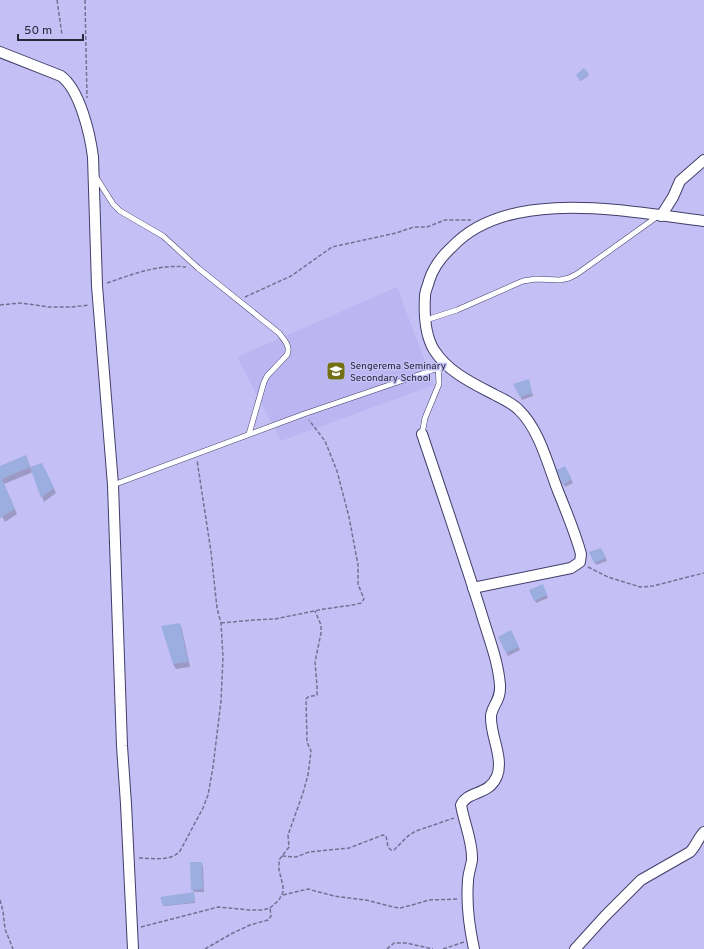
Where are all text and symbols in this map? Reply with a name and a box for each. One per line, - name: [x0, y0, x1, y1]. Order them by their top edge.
- scale bar: [18, 16, 83, 42]
- text: 50 m: [24, 23, 52, 39]
- school or university icon: Sengerema Seminary Secondary School: [325, 360, 347, 382]
- place label: Sengerema Seminary Secondary School: [350, 360, 446, 385]

